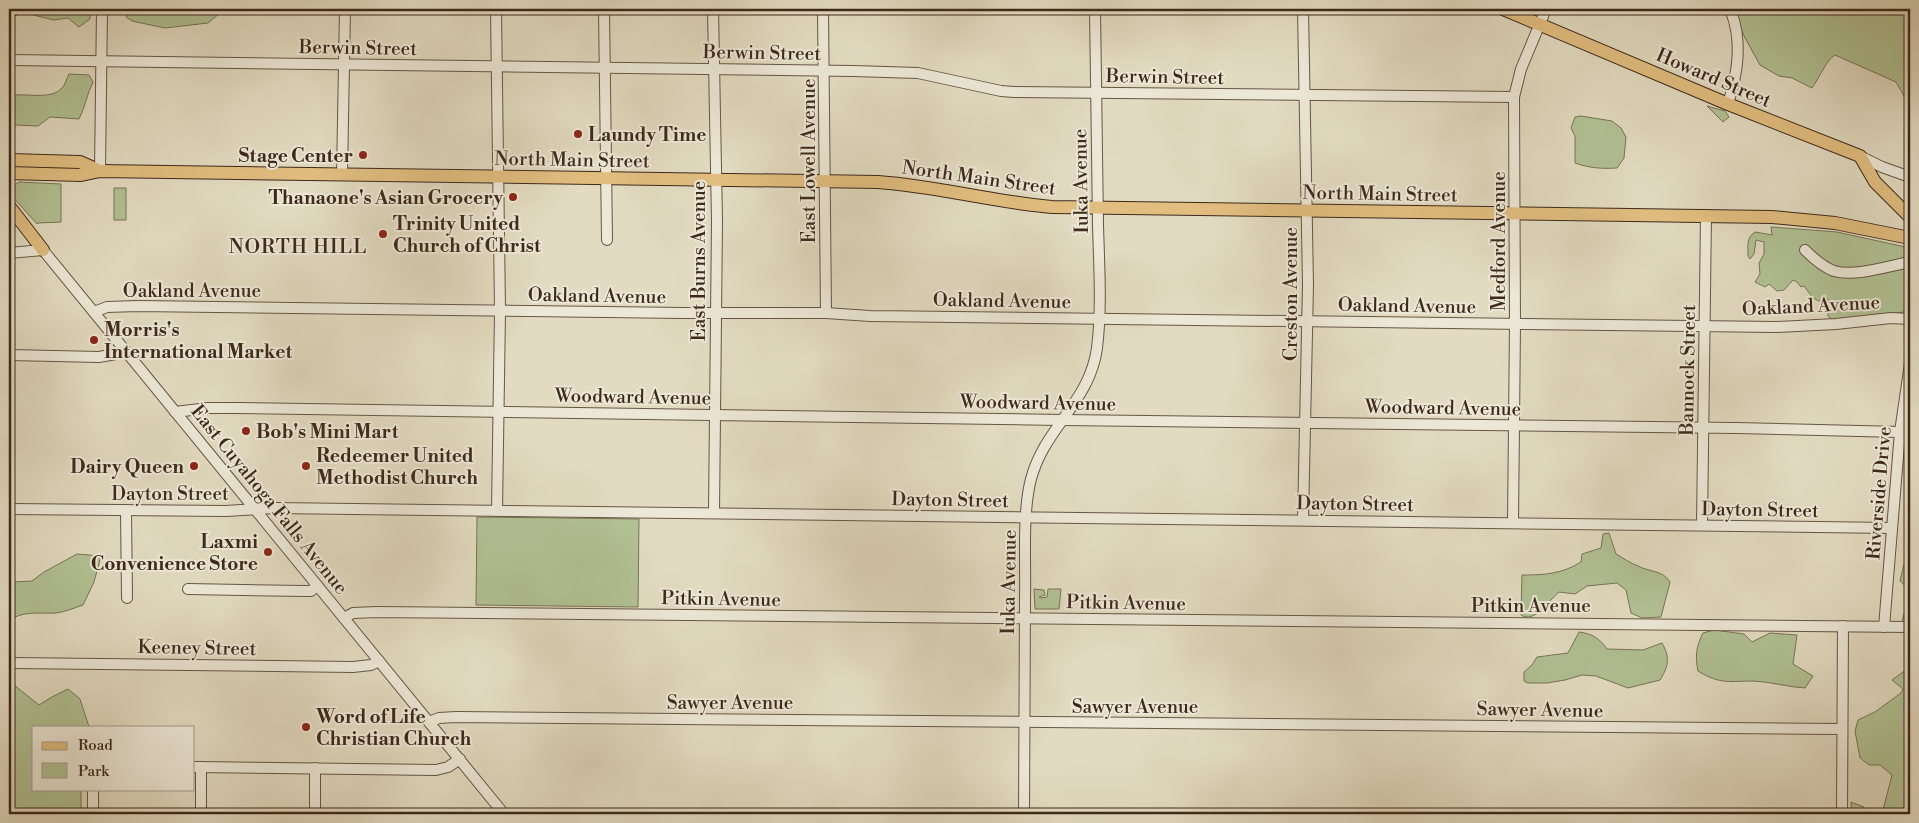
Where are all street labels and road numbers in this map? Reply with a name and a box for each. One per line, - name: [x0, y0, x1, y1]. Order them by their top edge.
- street label: Berwin Street: [298, 35, 417, 61]
- street label: Berwin Street: [702, 40, 821, 66]
- street label: Howard Street: [1652, 43, 1775, 113]
- street label: Berwin Street: [1105, 64, 1224, 90]
- street label: East Lowell Avenue: [797, 78, 821, 244]
- street label: Iuka Avenue: [1068, 128, 1094, 234]
- street label: North Main Street: [494, 147, 650, 173]
- street label: North Main Street: [900, 155, 1058, 201]
- street label: Medford Avenue: [1487, 171, 1511, 311]
- street label: East Burns Avenue: [687, 181, 711, 341]
- street label: North Main Street: [1302, 181, 1458, 207]
- street label: Creston Avenue: [1279, 227, 1303, 361]
- street label: Oakland Avenue: [123, 279, 261, 303]
- street label: Oakland Avenue: [528, 283, 666, 309]
- street label: Oakland Avenue: [933, 288, 1071, 314]
- street label: Oakland Avenue: [1741, 290, 1881, 322]
- street label: Oakland Avenue: [1338, 293, 1476, 319]
- street label: Bannock Street: [1675, 304, 1701, 437]
- street label: Woodward Avenue: [554, 384, 711, 410]
- street label: Woodward Avenue: [959, 390, 1116, 416]
- street label: Woodward Avenue: [1364, 395, 1521, 421]
- street label: East Cuyahoga Falls Avenue: [185, 400, 353, 599]
- street label: Riverside Drive: [1861, 425, 1897, 561]
- street label: Dayton Street: [111, 482, 229, 506]
- street label: Dayton Street: [891, 487, 1009, 513]
- street label: Dayton Street: [1296, 491, 1414, 517]
- street label: Dayton Street: [1701, 497, 1819, 523]
- street label: Iuka Avenue: [996, 529, 1022, 635]
- street label: Pitkin Avenue: [661, 586, 781, 612]
- street label: Pitkin Avenue: [1066, 590, 1186, 616]
- street label: Pitkin Avenue: [1471, 594, 1591, 618]
- street label: Keeney Street: [138, 635, 257, 661]
- street label: Sawyer Avenue: [667, 691, 793, 715]
- street label: Sawyer Avenue: [1072, 695, 1198, 719]
- street label: Sawyer Avenue: [1476, 697, 1604, 723]

